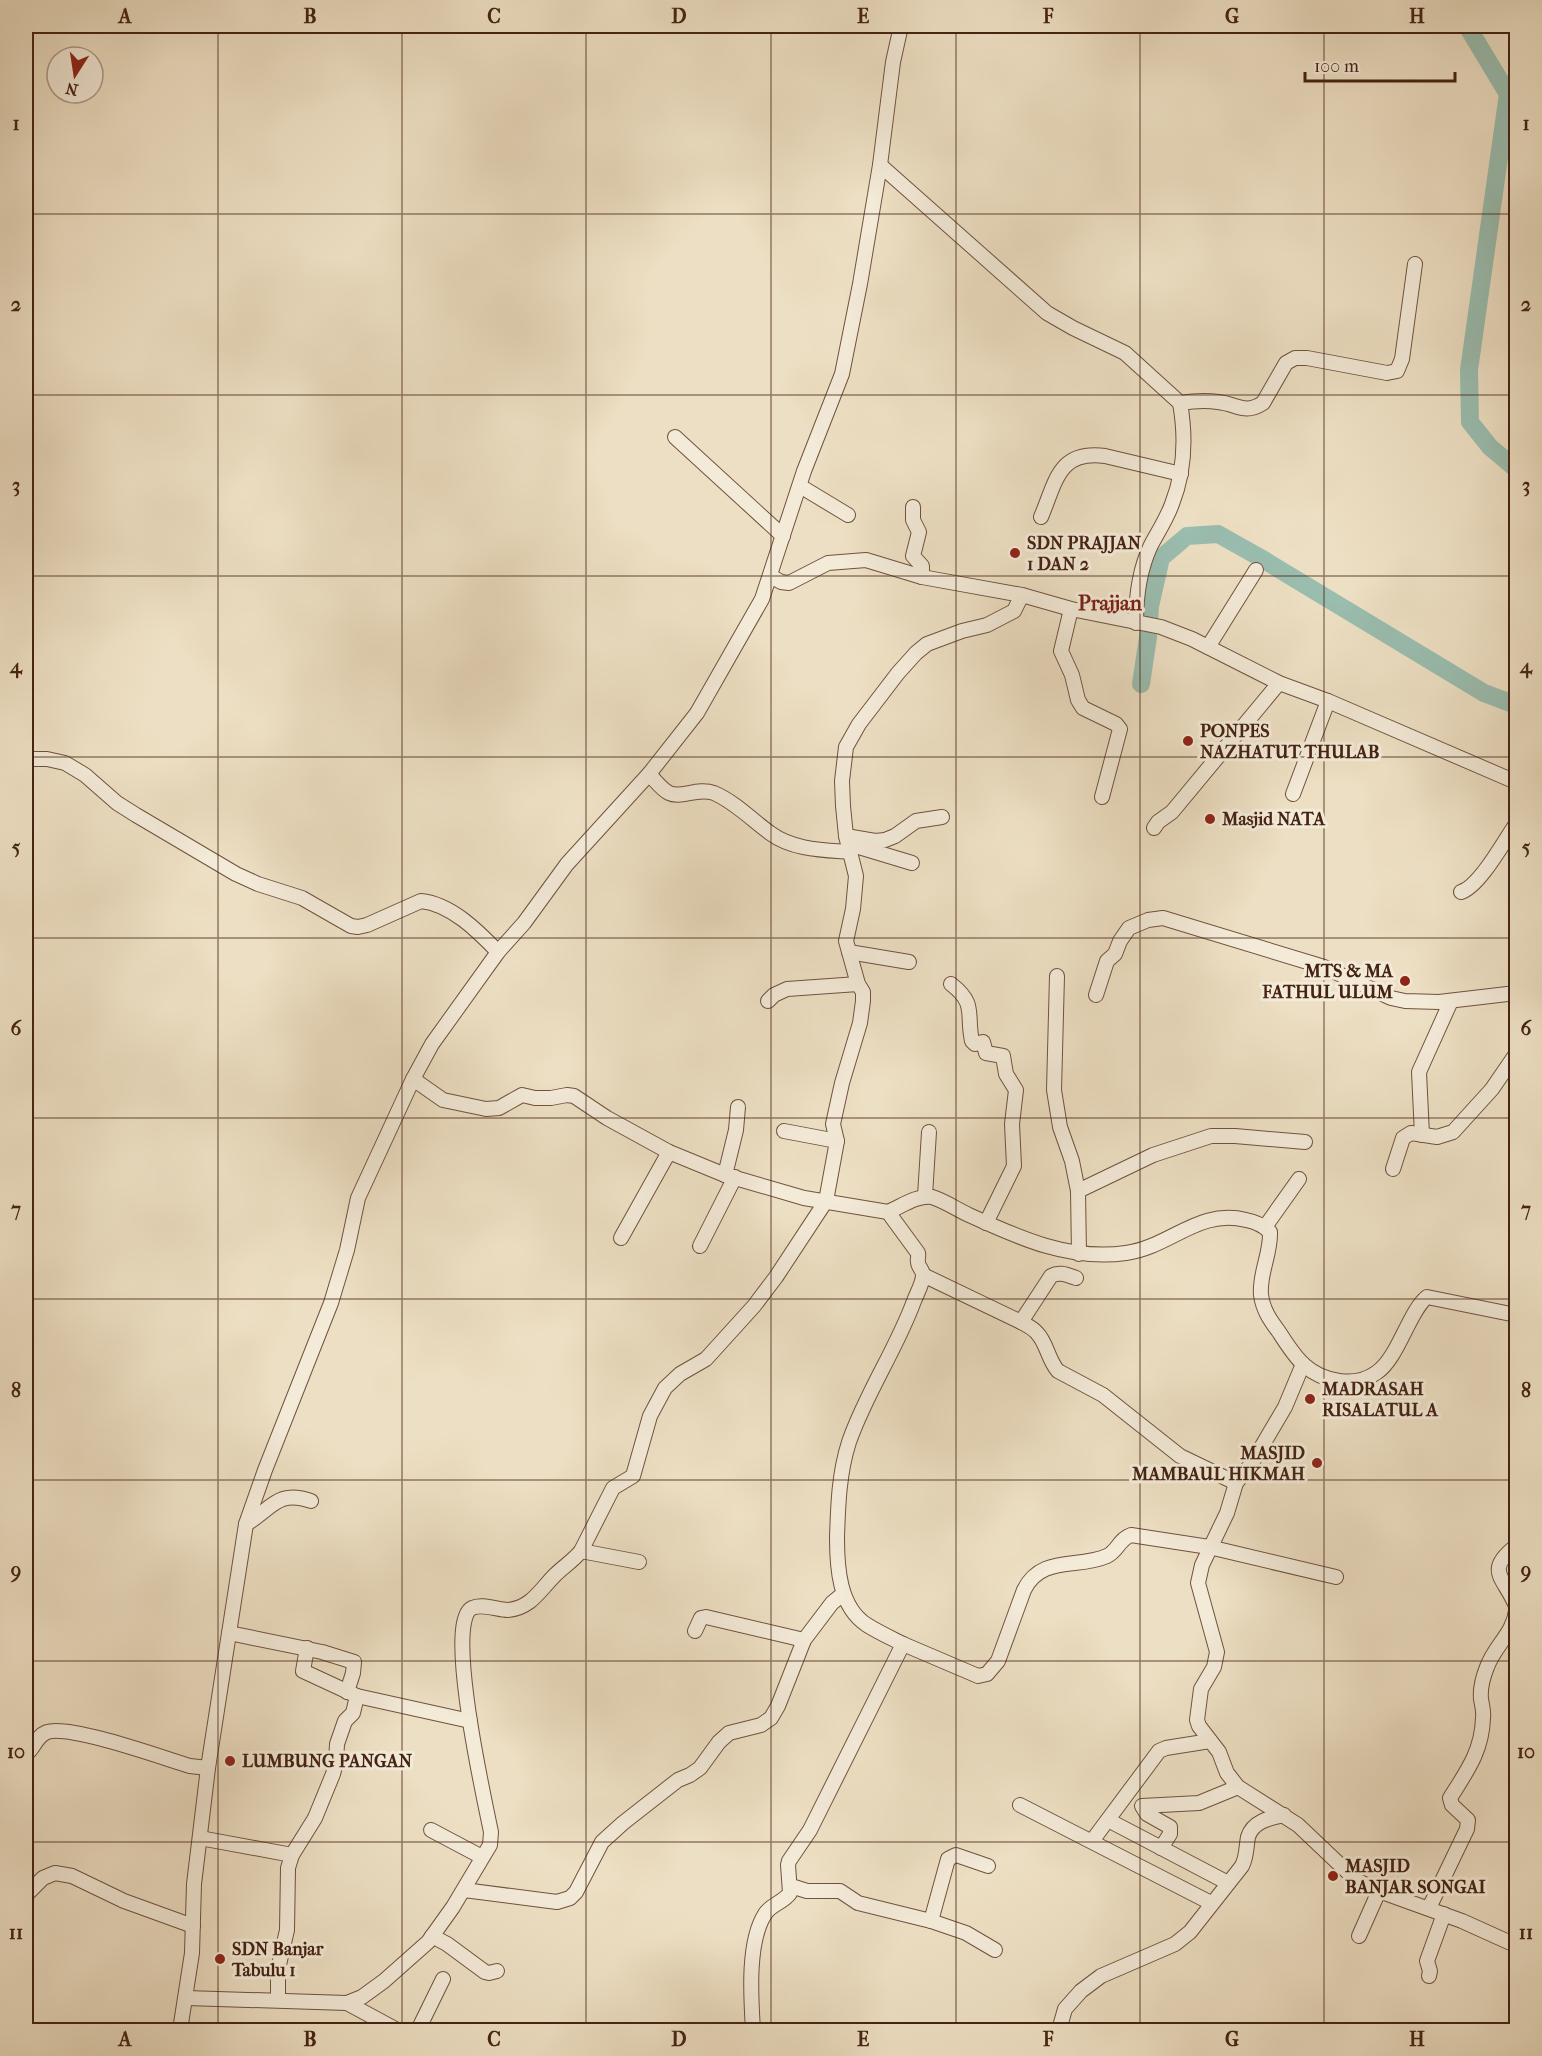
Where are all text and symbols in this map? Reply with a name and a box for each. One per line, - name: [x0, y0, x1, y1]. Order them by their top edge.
- text: A: [117, 5, 133, 28]
- text: B: [303, 5, 317, 28]
- text: C: [487, 5, 501, 28]
- text: D: [671, 5, 687, 28]
- text: E: [857, 5, 869, 28]
- text: F: [1042, 5, 1054, 28]
- text: G: [1225, 5, 1239, 28]
- text: H: [1409, 5, 1425, 28]
- north arrow: [45, 45, 105, 105]
- scale bar: [1305, 45, 1455, 83]
- text: 100 m: [1314, 56, 1359, 77]
- text: N: [63, 78, 80, 100]
- text: 1: [12, 112, 20, 135]
- text: 1: [1522, 112, 1530, 135]
- text: 2: [11, 293, 21, 316]
- text: 2: [1521, 293, 1531, 316]
- text: 3: [12, 474, 20, 497]
- text: 3: [1522, 474, 1530, 497]
- place label: SDN PRAJJAN 1 DAN 2: [1027, 533, 1141, 575]
- marker: SDN PRAJJAN 1 DAN 2: [1008, 546, 1022, 560]
- district label: Prajjan: [1078, 591, 1143, 615]
- text: 4: [9, 655, 23, 679]
- text: 4: [1519, 655, 1533, 679]
- place label: PONPES NAZHATUT THULAB: [1200, 721, 1380, 763]
- marker: PONPES NAZHATUT THULAB: [1181, 734, 1195, 748]
- place label: Masjid NATA: [1221, 809, 1326, 830]
- marker: Masjid NATA: [1203, 812, 1217, 826]
- text: 5: [12, 836, 21, 859]
- text: 5: [1522, 836, 1531, 859]
- place label: MTS & MA FATHUL ULUM: [1261, 961, 1394, 1003]
- marker: MTS & MA FATHUL ULUM: [1398, 974, 1412, 988]
- text: 6: [11, 1017, 23, 1040]
- text: 6: [1521, 1017, 1533, 1040]
- text: 7: [10, 1198, 21, 1221]
- text: 7: [1520, 1198, 1531, 1221]
- text: 8: [11, 1379, 21, 1402]
- place label: MADRASAH RISALATUL A: [1321, 1379, 1439, 1421]
- text: 8: [1521, 1379, 1531, 1402]
- marker: MADRASAH RISALATUL A: [1303, 1392, 1317, 1406]
- place label: MASJID MAMBAUL HIKMAH: [1131, 1443, 1306, 1485]
- marker: MASJID MAMBAUL HIKMAH: [1310, 1456, 1324, 1470]
- text: 9: [10, 1560, 21, 1583]
- text: 9: [1520, 1560, 1531, 1583]
- text: 10: [7, 1740, 25, 1763]
- text: 10: [1517, 1740, 1535, 1763]
- place label: LUMBUNG PANGAN: [242, 1751, 412, 1772]
- marker: LUMBUNG PANGAN: [223, 1754, 237, 1768]
- place label: MASJID BANJAR SONGAI: [1344, 1856, 1485, 1898]
- marker: MASJID BANJAR SONGAI: [1326, 1869, 1340, 1883]
- text: 11: [9, 1921, 23, 1944]
- text: 11: [1519, 1921, 1533, 1944]
- place label: SDN Banjar Tabulu 1: [231, 1939, 324, 1981]
- marker: SDN Banjar Tabulu 1: [213, 1952, 227, 1966]
- text: A: [117, 2028, 133, 2051]
- text: B: [303, 2028, 317, 2051]
- text: C: [487, 2028, 501, 2051]
- text: D: [671, 2028, 687, 2051]
- text: E: [857, 2028, 869, 2051]
- text: F: [1042, 2028, 1054, 2051]
- text: G: [1225, 2028, 1239, 2051]
- text: H: [1409, 2028, 1425, 2051]

